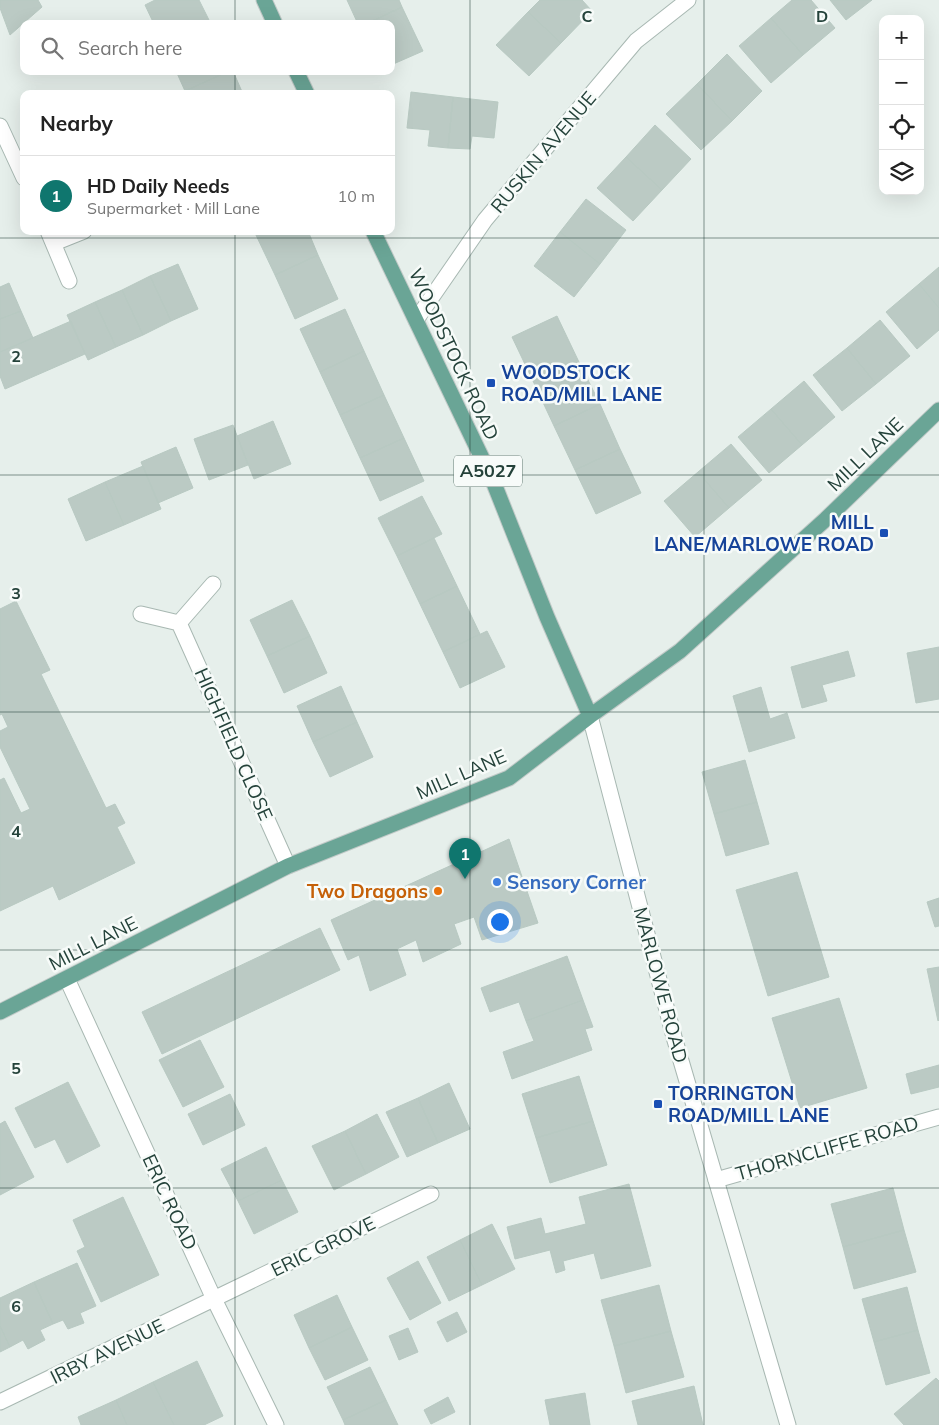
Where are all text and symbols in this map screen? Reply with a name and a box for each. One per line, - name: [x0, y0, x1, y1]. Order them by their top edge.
- text: C: [582, 6, 593, 26]
- text: D: [816, 6, 828, 26]
- map controls: [879, 15, 924, 195]
- button: +: [879, 15, 924, 60]
- search box: [20, 20, 395, 75]
- icon: search: [38, 34, 66, 62]
- text: Search here: [78, 36, 182, 60]
- button: −: [879, 60, 924, 105]
- street label: RUSKIN AVENUE: [485, 86, 601, 218]
- button: locate: [879, 105, 924, 150]
- text: Nearby: [40, 110, 113, 136]
- button: layers: [879, 150, 924, 195]
- text: HD Daily Needs: [87, 174, 230, 198]
- text: 1: [51, 186, 61, 206]
- text: 10 m: [338, 186, 375, 206]
- text: Supermarket · Mill Lane: [87, 198, 260, 218]
- street label: WOODSTOCK ROAD: [404, 264, 504, 444]
- text: 2: [11, 346, 21, 366]
- place label: WOODSTOCK ROAD/MILL LANE: [501, 360, 662, 406]
- marker: WOODSTOCK ROAD/MILL LANE: [485, 377, 497, 389]
- street label: MILL LANE: [822, 412, 908, 496]
- road number: A5027: [454, 456, 522, 486]
- place label: MILL LANE/MARLOWE ROAD: [654, 510, 874, 556]
- marker: MILL LANE/MARLOWE ROAD: [878, 527, 890, 539]
- text: 3: [11, 583, 21, 603]
- street label: HIGHFIELD CLOSE: [190, 664, 278, 824]
- street label: MILL LANE: [412, 743, 510, 805]
- text: 4: [11, 821, 21, 841]
- pin: 1: [449, 838, 481, 879]
- place label: Sensory Corner: [507, 870, 646, 894]
- marker: Sensory Corner: [491, 876, 503, 888]
- place label: Two Dragons: [307, 879, 428, 903]
- marker: Two Dragons: [432, 885, 444, 897]
- street label: MARLOWE ROAD: [629, 904, 693, 1066]
- your location: [487, 909, 513, 935]
- street label: MILL LANE: [45, 910, 141, 976]
- text: 5: [11, 1058, 21, 1078]
- place label: TORRINGTON ROAD/MILL LANE: [668, 1081, 829, 1127]
- marker: TORRINGTON ROAD/MILL LANE: [652, 1098, 664, 1110]
- street label: THORNCLIFFE ROAD: [733, 1110, 921, 1186]
- street label: ERIC ROAD: [137, 1150, 203, 1254]
- street label: ERIC GROVE: [267, 1210, 379, 1282]
- text: 6: [11, 1296, 21, 1316]
- street label: IRBY AVENUE: [46, 1313, 168, 1389]

